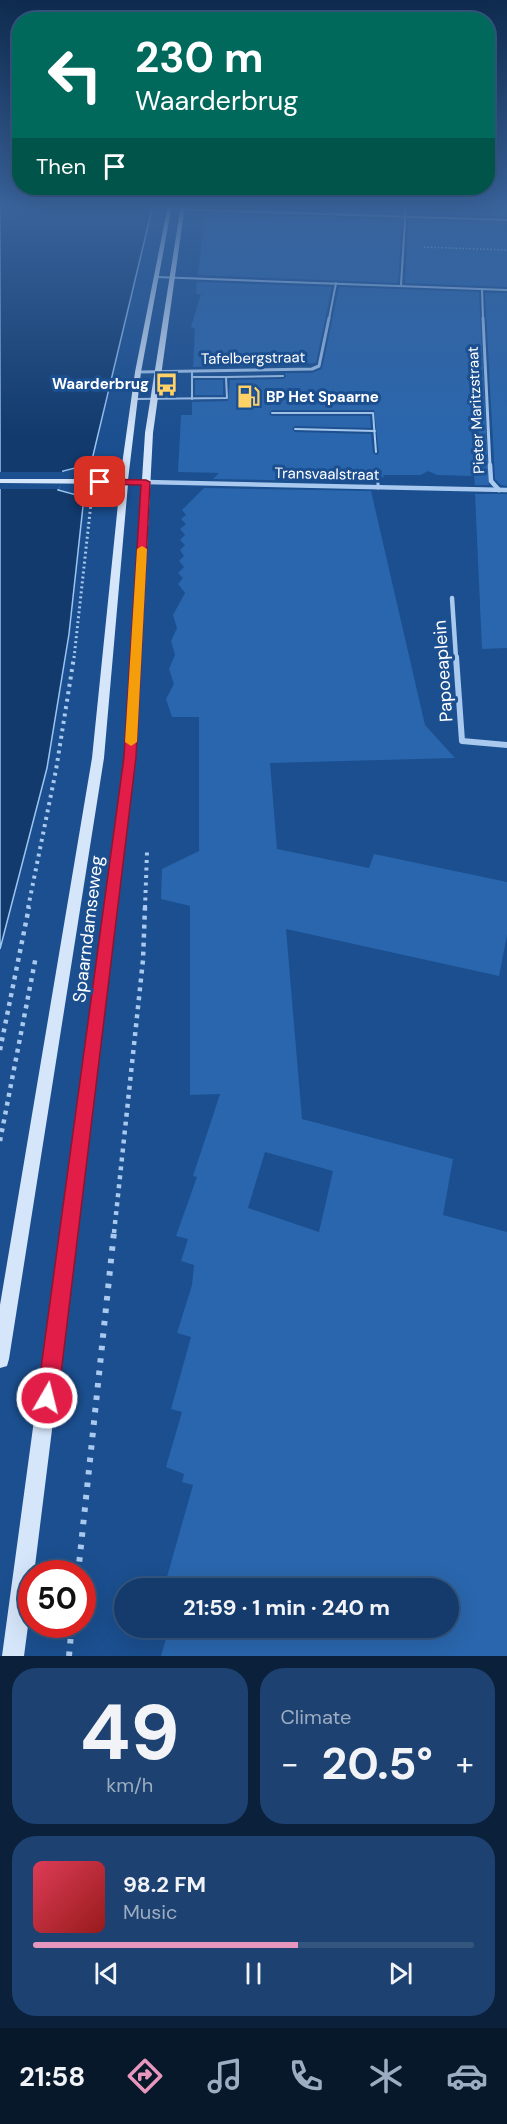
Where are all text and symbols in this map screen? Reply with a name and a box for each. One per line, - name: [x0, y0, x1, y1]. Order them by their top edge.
- text: 230 m: [135, 30, 264, 85]
- icon: left: [36, 36, 114, 114]
- text: Waarderbrug: [135, 83, 298, 118]
- icon: arrive: [98, 150, 131, 183]
- text: Then: [36, 152, 86, 181]
- street label: Pieter Maritzstraat: [463, 346, 489, 474]
- street label: Tafelbergstraat: [201, 347, 305, 369]
- bus stop icon: Waarderbrug: [154, 371, 180, 397]
- place label: Waarderbrug: [52, 374, 149, 394]
- fuel station icon: BP Het Spaarne: [235, 384, 261, 410]
- place label: BP Het Spaarne: [266, 387, 379, 407]
- pin: [74, 456, 125, 507]
- street label: Transvaalstraat: [274, 463, 380, 485]
- icon: arrive: [83, 465, 116, 498]
- street label: Papoeaplein: [427, 619, 459, 723]
- street label: Spaarndamseweg: [67, 854, 109, 1004]
- position arrow: [15, 1366, 79, 1430]
- speed limit sign: 50: [18, 1560, 96, 1638]
- text: 21:59 · 1 min · 240 m: [183, 1593, 390, 1622]
- text: 49: [80, 1682, 180, 1783]
- text: Climate: [281, 1704, 351, 1730]
- text: 20.5°: [322, 1734, 433, 1793]
- text: −: [281, 1742, 299, 1785]
- text: +: [456, 1742, 474, 1785]
- text: km/h: [106, 1772, 153, 1798]
- text: 98.2 FM: [123, 1870, 206, 1899]
- text: Music: [123, 1899, 178, 1925]
- icon: previous: [90, 1957, 123, 1990]
- icon: pause: [237, 1957, 270, 1990]
- icon: next: [384, 1957, 417, 1990]
- icon: directions: [124, 2055, 166, 2097]
- icon: music: [204, 2055, 246, 2097]
- icon: phone: [285, 2055, 327, 2097]
- icon: climate: [365, 2055, 407, 2097]
- icon: car: [446, 2055, 488, 2097]
- text: 21:58: [19, 2059, 85, 2094]

